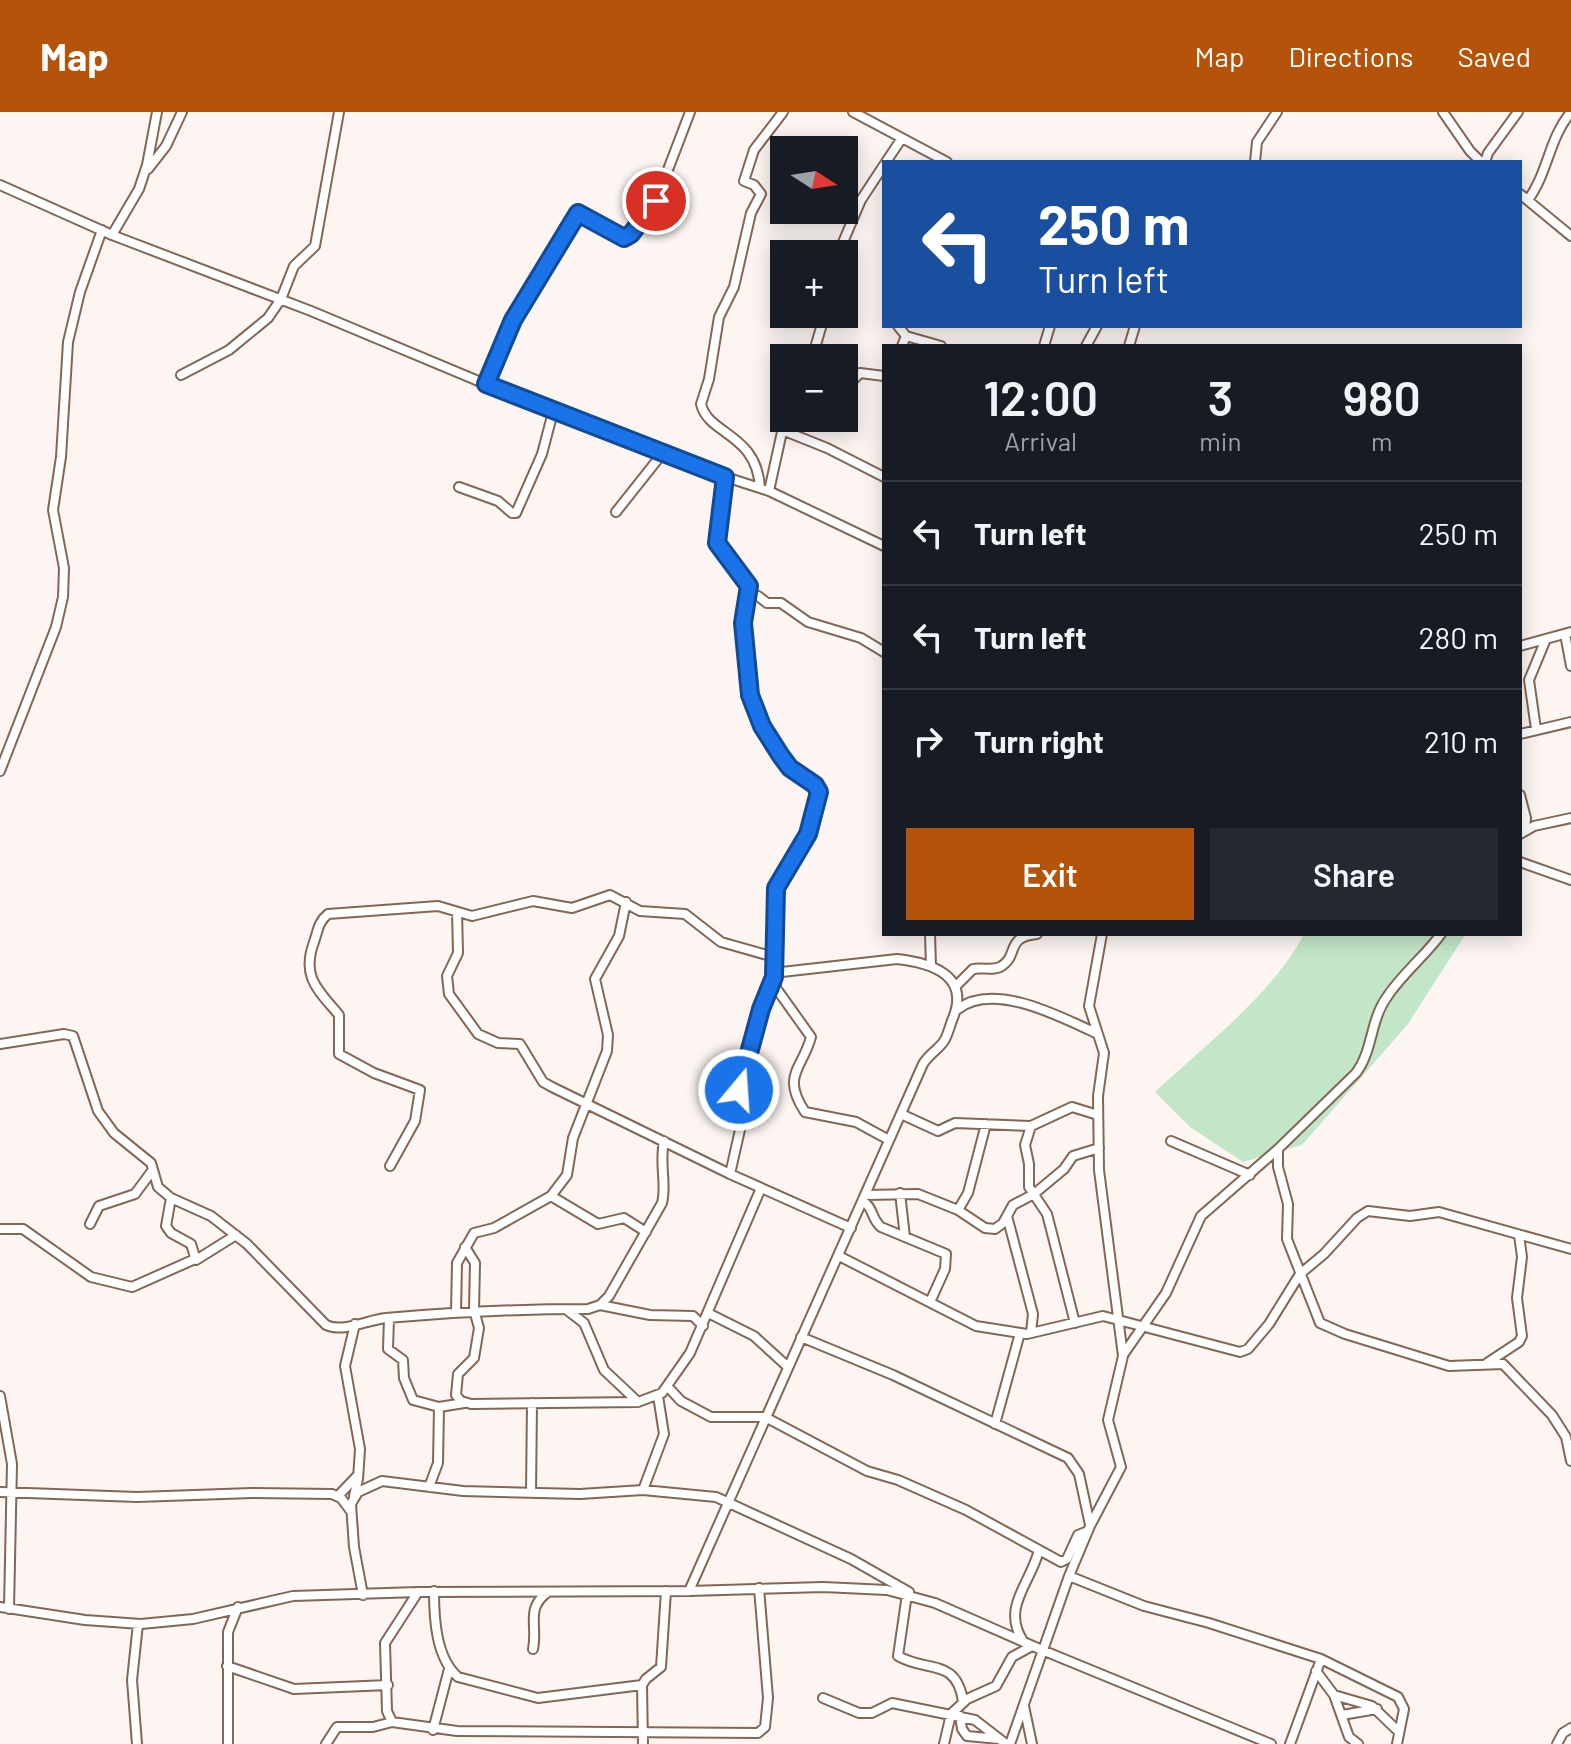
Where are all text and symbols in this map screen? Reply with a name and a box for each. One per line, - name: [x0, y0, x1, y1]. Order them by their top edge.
- text: Map: [40, 33, 109, 79]
- text: Map: [1195, 39, 1244, 73]
- text: Directions: [1288, 39, 1414, 73]
- text: Saved: [1458, 39, 1531, 73]
- north arrow: [770, 136, 858, 224]
- map controls: [770, 136, 858, 432]
- pin: [622, 167, 690, 235]
- icon: arrive: [634, 179, 678, 223]
- text: 250 m: [1038, 189, 1189, 256]
- icon: left: [906, 192, 1010, 296]
- button: +: [770, 240, 858, 328]
- text: Turn left: [1038, 257, 1169, 300]
- button: −: [770, 344, 858, 432]
- text: 12:00: [983, 368, 1098, 426]
- text: 3: [1208, 368, 1233, 426]
- text: 980: [1343, 368, 1421, 426]
- text: Arrival: [1004, 425, 1077, 456]
- text: min: [1199, 425, 1241, 456]
- text: m: [1371, 425, 1392, 456]
- icon: left: [906, 511, 950, 555]
- text: Turn left: [974, 515, 1087, 551]
- text: 250 m: [1419, 515, 1498, 551]
- icon: left: [906, 615, 950, 659]
- text: Turn left: [974, 619, 1087, 655]
- text: 280 m: [1419, 619, 1498, 655]
- icon: right: [906, 719, 950, 763]
- text: Turn right: [974, 723, 1104, 759]
- text: 210 m: [1424, 723, 1498, 759]
- button: Exit: [906, 828, 1194, 920]
- button: Share: [1210, 828, 1498, 920]
- position arrow: [697, 1048, 781, 1132]

